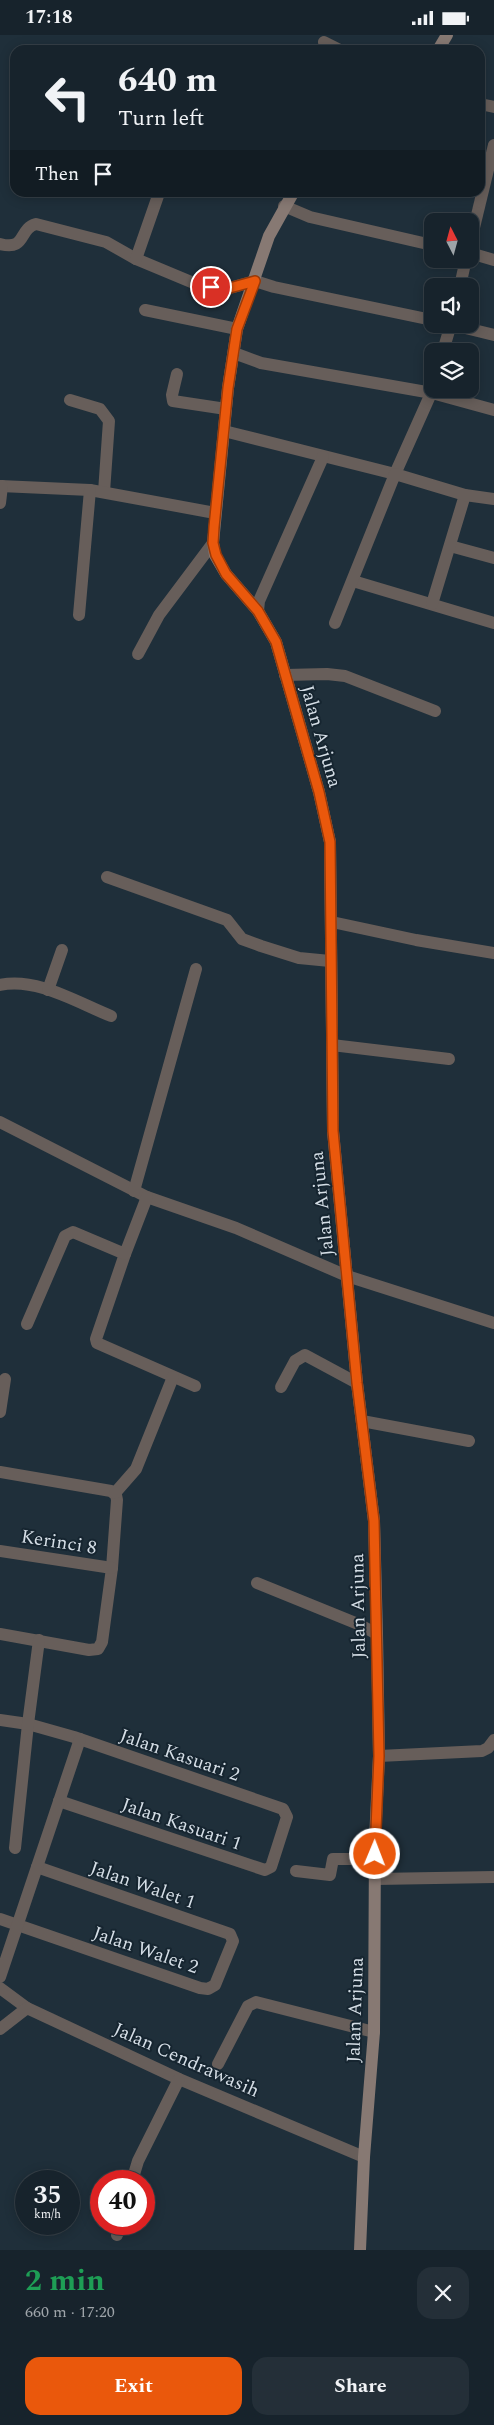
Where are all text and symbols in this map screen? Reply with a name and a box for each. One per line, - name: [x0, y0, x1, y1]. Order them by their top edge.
- text: 17:18: [25, 3, 73, 32]
- text: 640 m: [118, 54, 217, 107]
- icon: left: [35, 65, 100, 130]
- text: Turn left: [118, 102, 204, 135]
- text: Then: [35, 160, 79, 189]
- icon: arrive: [89, 160, 117, 188]
- north arrow: [424, 213, 479, 267]
- map controls: [424, 213, 479, 398]
- pin: [190, 266, 232, 308]
- icon: arrive: [197, 273, 225, 301]
- button: sound: [424, 278, 479, 333]
- button: layers: [424, 343, 479, 398]
- street label: Jalan Arjuna: [292, 682, 349, 792]
- street label: Jalan Arjuna: [302, 1149, 342, 1258]
- street label: Kerinci 8: [19, 1522, 99, 1563]
- street label: Jalan Arjuna: [343, 1552, 374, 1659]
- street label: Jalan Kasuari 2: [116, 1721, 243, 1790]
- street label: Jalan Kasuari 1: [118, 1790, 245, 1859]
- position arrow: [348, 1827, 400, 1879]
- street label: Jalan Walet 1: [86, 1854, 199, 1917]
- street label: Jalan Walet 2: [89, 1919, 202, 1982]
- street label: Jalan Arjuna: [339, 1956, 372, 2063]
- street label: Jalan Cendrawasih: [109, 2015, 264, 2106]
- speed limit sign: 40: [90, 2170, 155, 2235]
- text: 35: [33, 2177, 62, 2215]
- text: km/h: [34, 2205, 61, 2224]
- text: 2 min: [25, 2258, 105, 2304]
- button: close: [417, 2267, 469, 2319]
- text: 660 m · 17:20: [25, 2300, 115, 2324]
- button: Exit: [25, 2357, 242, 2415]
- button: Share: [252, 2357, 469, 2415]

